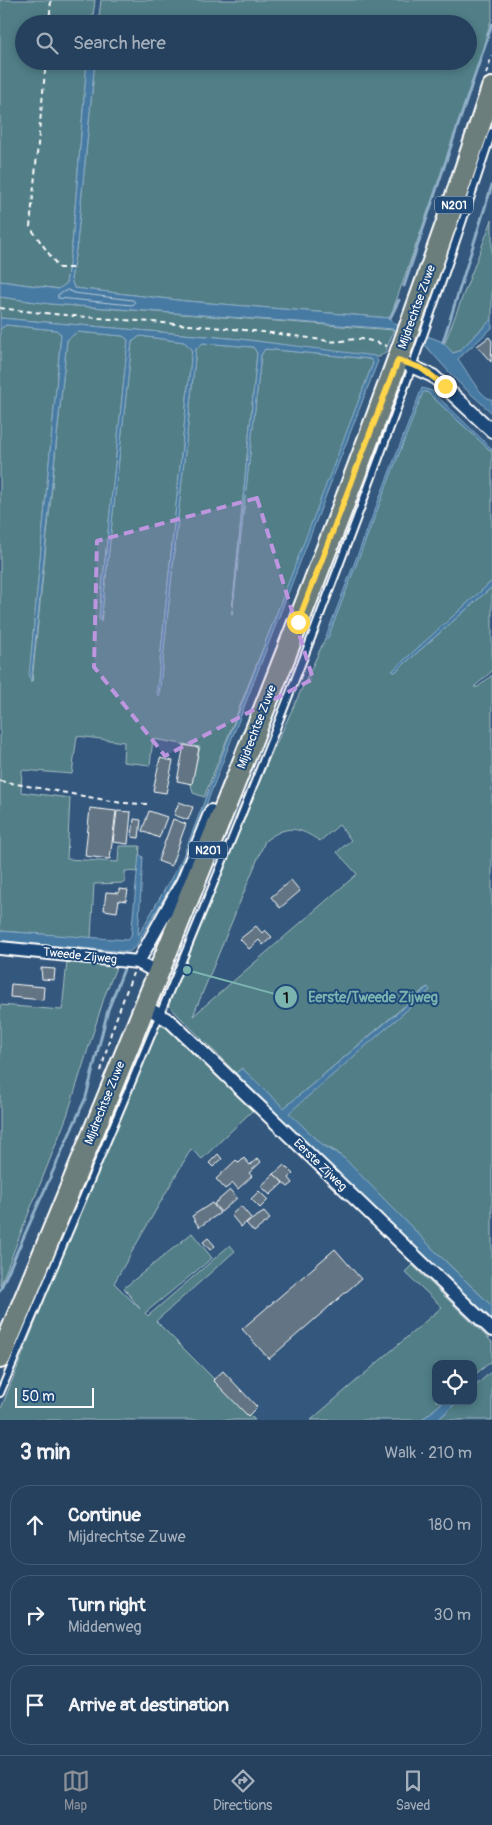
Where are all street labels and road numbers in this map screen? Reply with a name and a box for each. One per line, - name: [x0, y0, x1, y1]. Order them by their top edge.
- road number: N201: [435, 196, 473, 214]
- street label: Mijdrechtse Zuwe: [395, 263, 439, 351]
- street label: Mijdrechtse Zuwe: [234, 683, 280, 771]
- road number: N201: [189, 842, 227, 858]
- street label: Tweede Zijweg: [42, 945, 118, 967]
- street label: Mijdrechtse Zuwe: [82, 1059, 129, 1147]
- street label: Eerste Zijweg: [290, 1136, 350, 1194]

